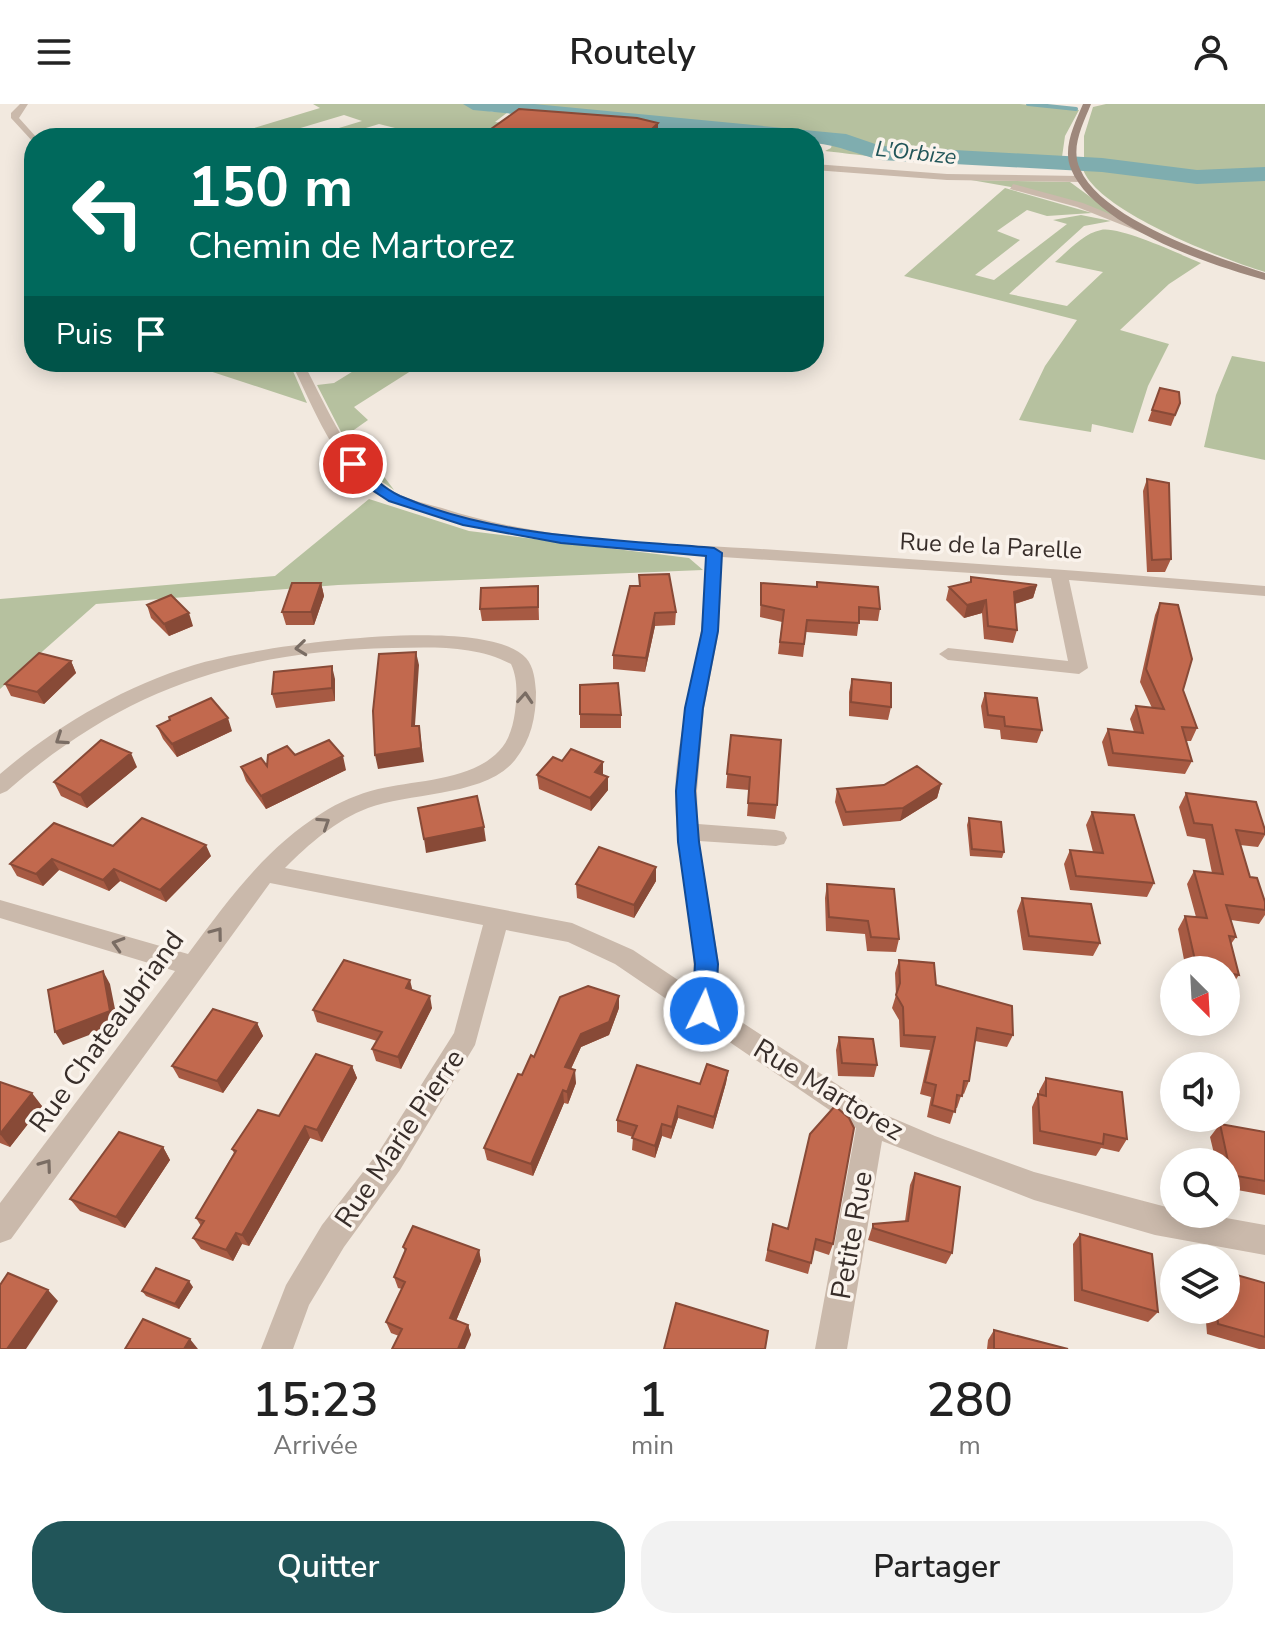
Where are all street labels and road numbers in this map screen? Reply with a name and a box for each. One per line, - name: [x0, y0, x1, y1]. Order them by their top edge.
- street label: Rue de la Parelle: [899, 525, 1083, 567]
- street label: Rue Chateaubriand: [21, 923, 193, 1140]
- street label: Rue Martorez: [746, 1030, 911, 1150]
- street label: Rue Marie Pierre: [326, 1042, 474, 1235]
- street label: Petite Rue: [822, 1168, 882, 1302]

